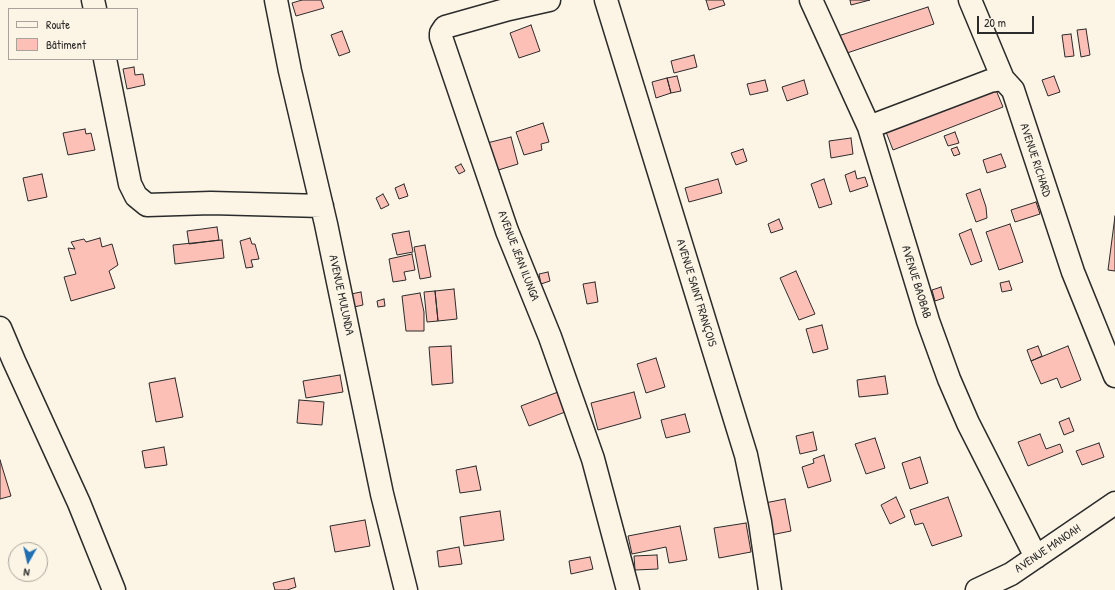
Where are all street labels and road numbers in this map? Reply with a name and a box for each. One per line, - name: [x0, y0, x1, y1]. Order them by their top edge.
- street label: AVENUE RICHARD: [1016, 121, 1054, 199]
- street label: AVENUE JEAN ILUNGA: [494, 209, 542, 303]
- street label: AVENUE SAINT FRANÇOIS: [673, 238, 719, 348]
- street label: AVENUE BAOBAB: [898, 244, 934, 320]
- street label: AVENUE MULUNDA: [325, 254, 357, 336]
- street label: AVENUE MANOAH: [1012, 522, 1084, 576]

